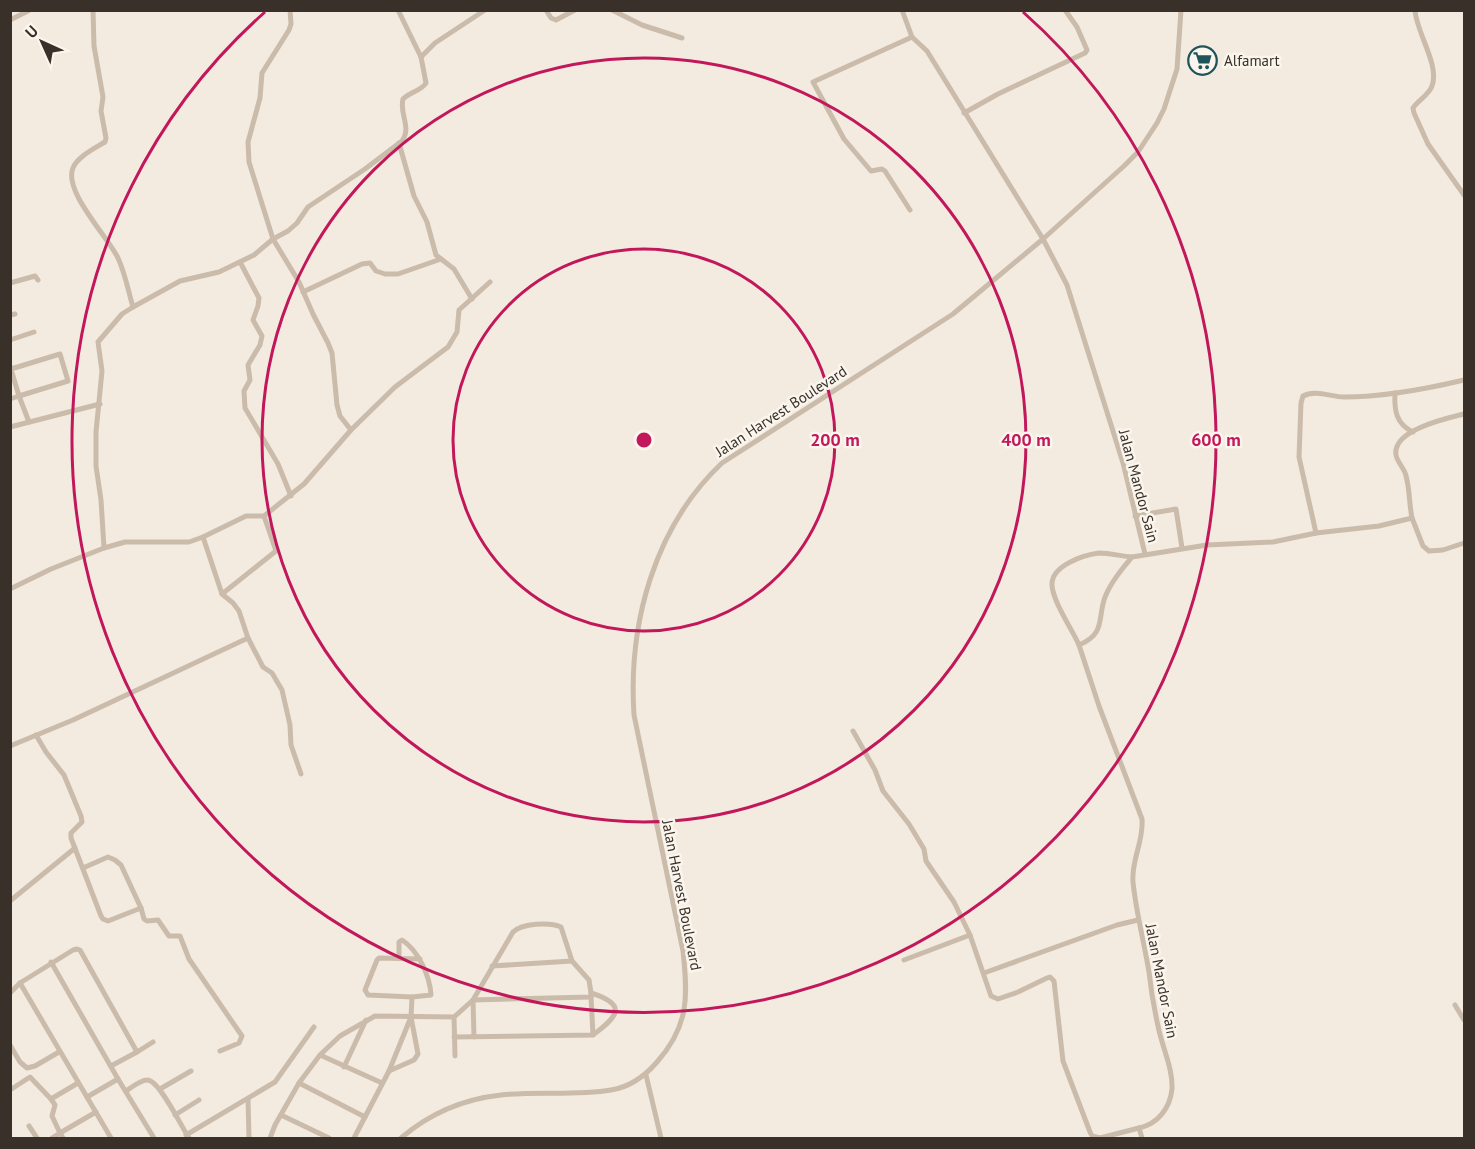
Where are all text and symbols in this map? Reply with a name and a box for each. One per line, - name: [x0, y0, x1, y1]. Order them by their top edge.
- north arrow: [12, 12, 72, 72]
- text: U: [21, 21, 42, 42]
- supermarket icon: Alfamart: [1187, 44, 1219, 76]
- place label: Alfamart: [1224, 51, 1280, 70]
- street label: Jalan Harvest Boulevard: [711, 361, 850, 461]
- street label: Jalan Mandor Sain: [1115, 426, 1163, 545]
- text: 200 m: [810, 428, 860, 451]
- text: 400 m: [1001, 428, 1051, 451]
- text: 600 m: [1191, 428, 1241, 451]
- centre of rings: [634, 430, 654, 450]
- street label: Jalan Harvest Boulevard: [658, 817, 706, 972]
- street label: Jalan Mandor Sain: [1141, 921, 1182, 1040]

